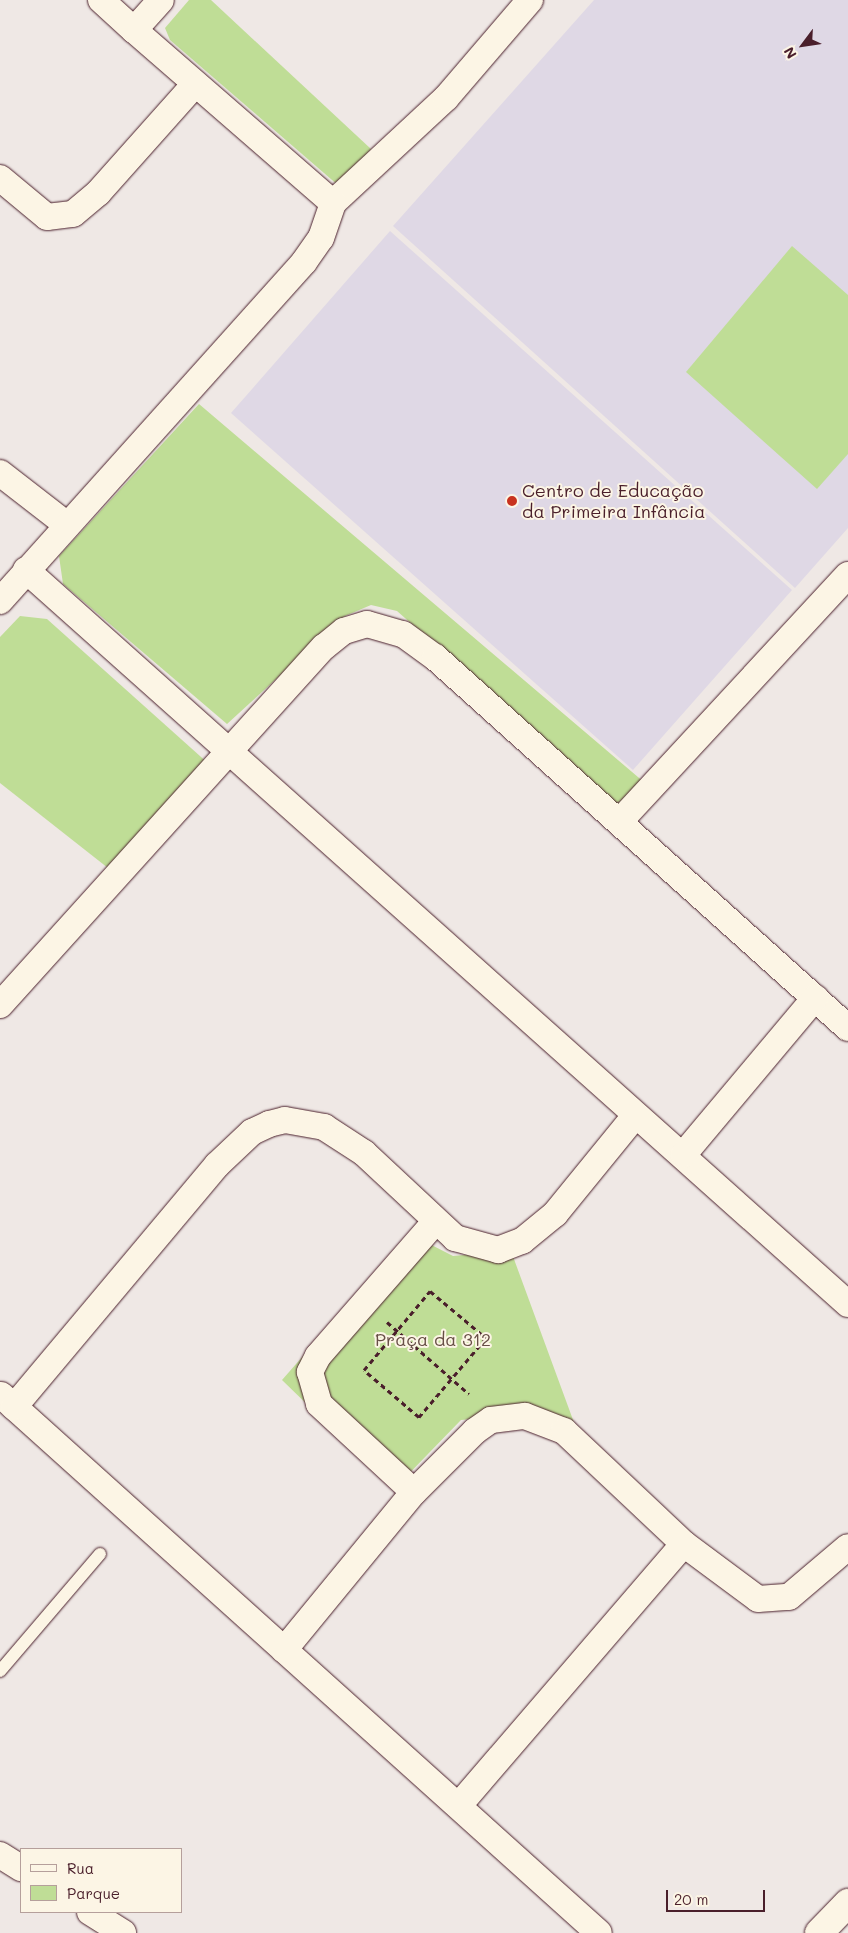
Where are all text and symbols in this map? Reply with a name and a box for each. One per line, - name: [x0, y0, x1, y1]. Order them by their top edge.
- north arrow: [778, 20, 828, 70]
- text: N: [779, 44, 801, 62]
- place label: Centro de Educação da Primeira Infância: [522, 480, 706, 522]
- marker: Centro de Educação da Primeira Infância: [506, 495, 518, 507]
- park label: Praça da 312: [375, 1328, 491, 1350]
- legend: [20, 1848, 182, 1913]
- text: Rua: [67, 1858, 94, 1878]
- scale bar: [668, 1880, 767, 1912]
- text: Parque: [67, 1883, 120, 1903]
- text: 20 m: [674, 1889, 708, 1909]

